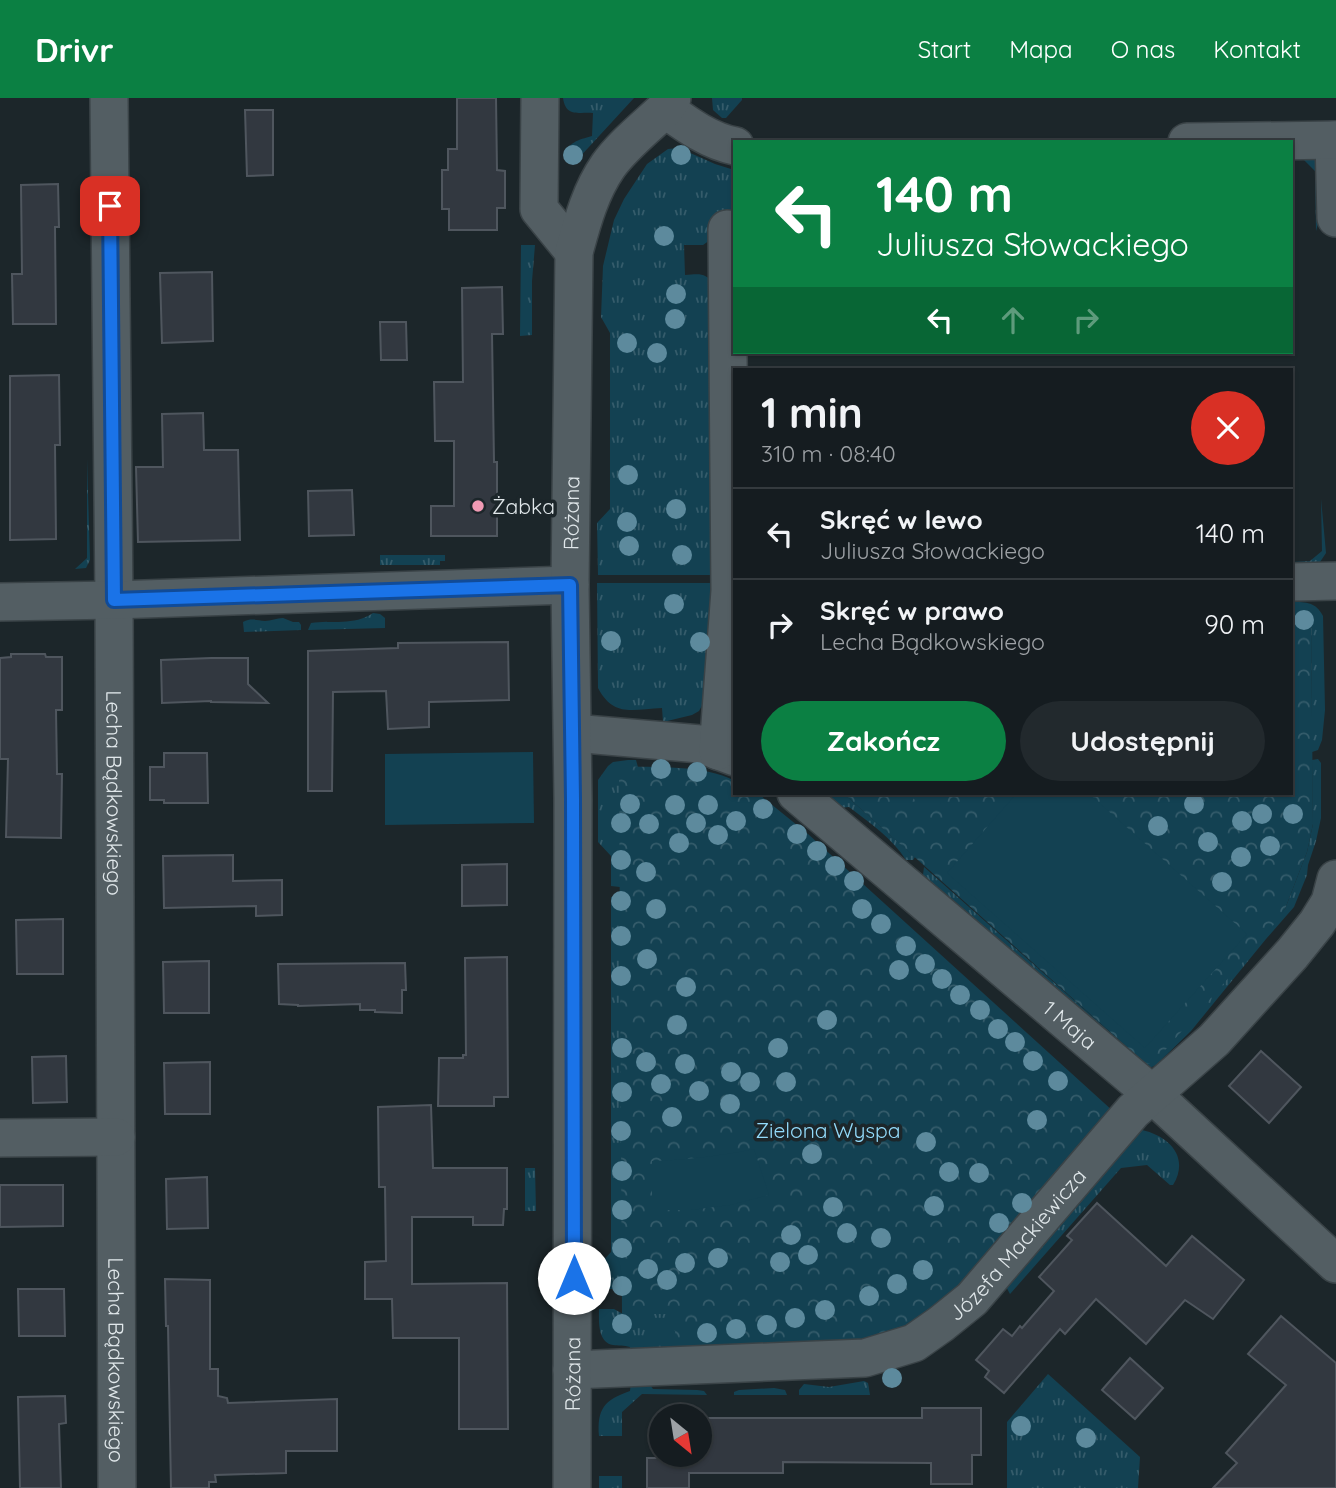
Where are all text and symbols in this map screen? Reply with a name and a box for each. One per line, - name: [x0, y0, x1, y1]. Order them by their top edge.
- text: Drivr: [35, 29, 114, 70]
- text: Start: [918, 34, 971, 64]
- text: Mapa: [1009, 34, 1073, 64]
- text: O nas: [1111, 34, 1175, 64]
- text: Kontakt: [1213, 34, 1301, 64]
- text: 140 m: [876, 163, 1013, 224]
- icon: left: [761, 168, 852, 259]
- pin: [80, 176, 140, 236]
- icon: arrive: [91, 187, 129, 225]
- text: Juliusza Słowackiego: [876, 224, 1189, 264]
- icon: left: [921, 301, 959, 339]
- icon: ahead: [994, 301, 1032, 339]
- icon: right: [1067, 301, 1105, 339]
- text: 1 min: [761, 386, 863, 439]
- button: close: [1191, 391, 1265, 465]
- text: 310 m · 08:40: [761, 439, 896, 468]
- street label: Różana: [557, 476, 584, 550]
- place label: Żabka: [492, 493, 555, 519]
- marker: Żabka: [470, 498, 486, 514]
- text: Skręć w lewo: [820, 503, 983, 536]
- icon: left: [761, 515, 799, 553]
- text: 140 m: [1196, 517, 1265, 550]
- text: Juliusza Słowackiego: [820, 536, 1045, 565]
- text: Skręć w prawo: [820, 594, 1004, 627]
- icon: right: [761, 606, 799, 644]
- text: 90 m: [1204, 608, 1265, 641]
- text: Lecha Bądkowskiego: [820, 627, 1045, 656]
- street label: Lecha Bądkowskiego: [101, 690, 128, 896]
- button: Zakończ: [761, 701, 1006, 781]
- button: Udostępnij: [1020, 701, 1265, 781]
- street label: 1 Maja: [1038, 995, 1102, 1055]
- park label: Zielona Wyspa: [755, 1117, 901, 1143]
- street label: Józefa Mackiewicza: [943, 1163, 1091, 1326]
- position arrow: [537, 1241, 611, 1315]
- street label: Lecha Bądkowskiego: [103, 1257, 130, 1463]
- street label: Różana: [559, 1337, 585, 1411]
- north arrow: [649, 1404, 712, 1466]
- map controls: [649, 1404, 712, 1467]

